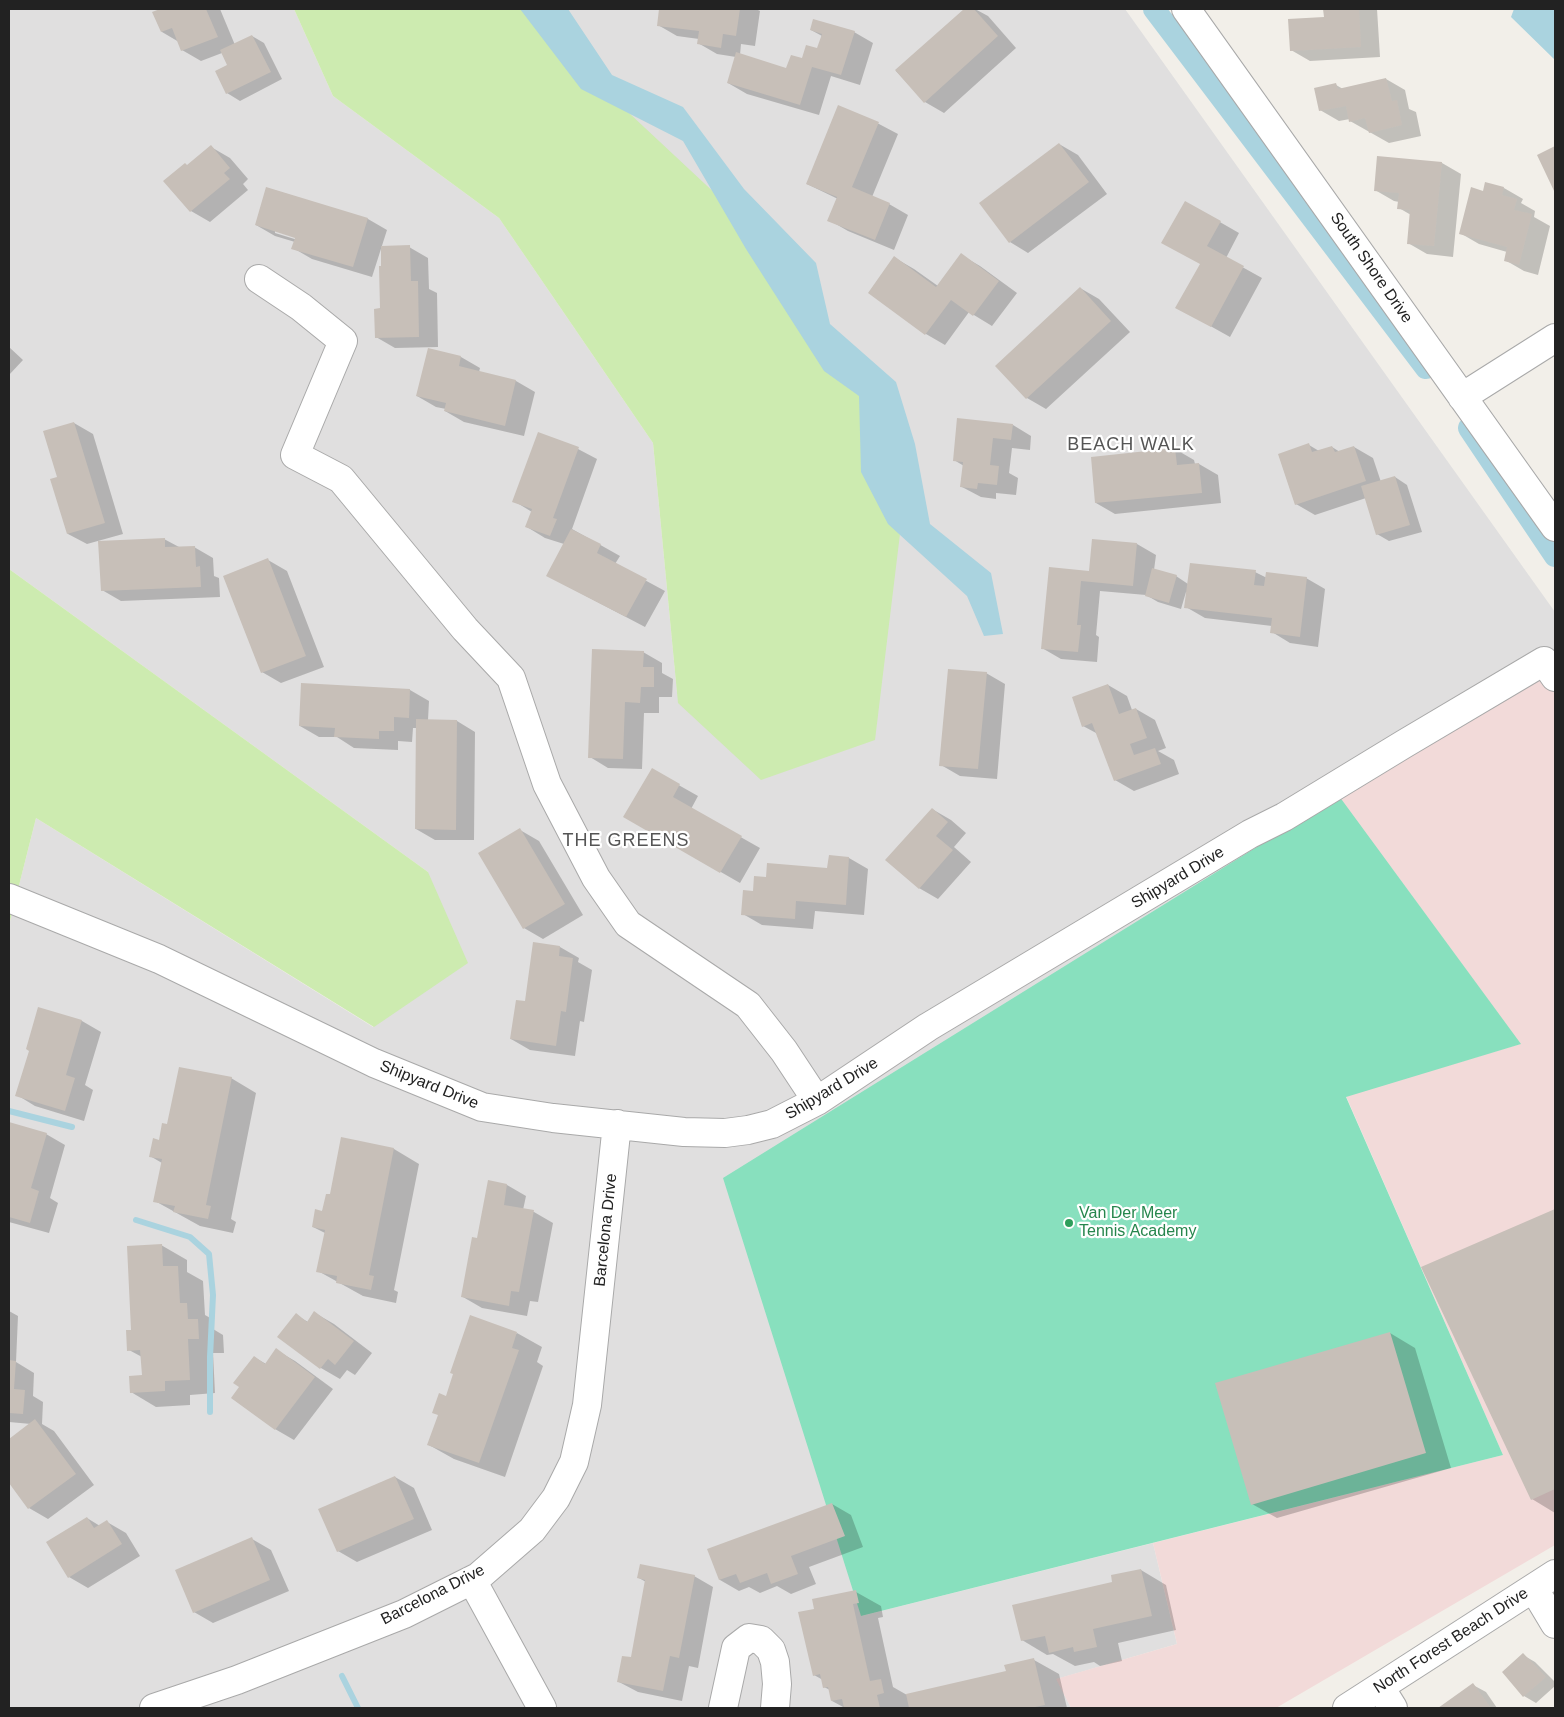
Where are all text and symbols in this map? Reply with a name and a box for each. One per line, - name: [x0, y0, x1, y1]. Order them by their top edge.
- street label: South Shore Drive: [1326, 209, 1416, 327]
- district label: BEACH WALK: [1066, 434, 1196, 456]
- district label: THE GREENS: [561, 830, 691, 852]
- street label: Shipyard Drive: [1128, 843, 1228, 913]
- street label: Shipyard Drive: [782, 1054, 882, 1124]
- street label: Shipyard Drive: [377, 1056, 481, 1114]
- street label: Barcelona Drive: [591, 1172, 621, 1288]
- place label: Van Der Meer Tennis Academy: [1079, 1204, 1196, 1242]
- marker: Van Der Meer Tennis Academy: [1063, 1217, 1075, 1229]
- street label: Barcelona Drive: [378, 1561, 488, 1629]
- street label: North Forest Beach Drive: [1370, 1584, 1532, 1698]

